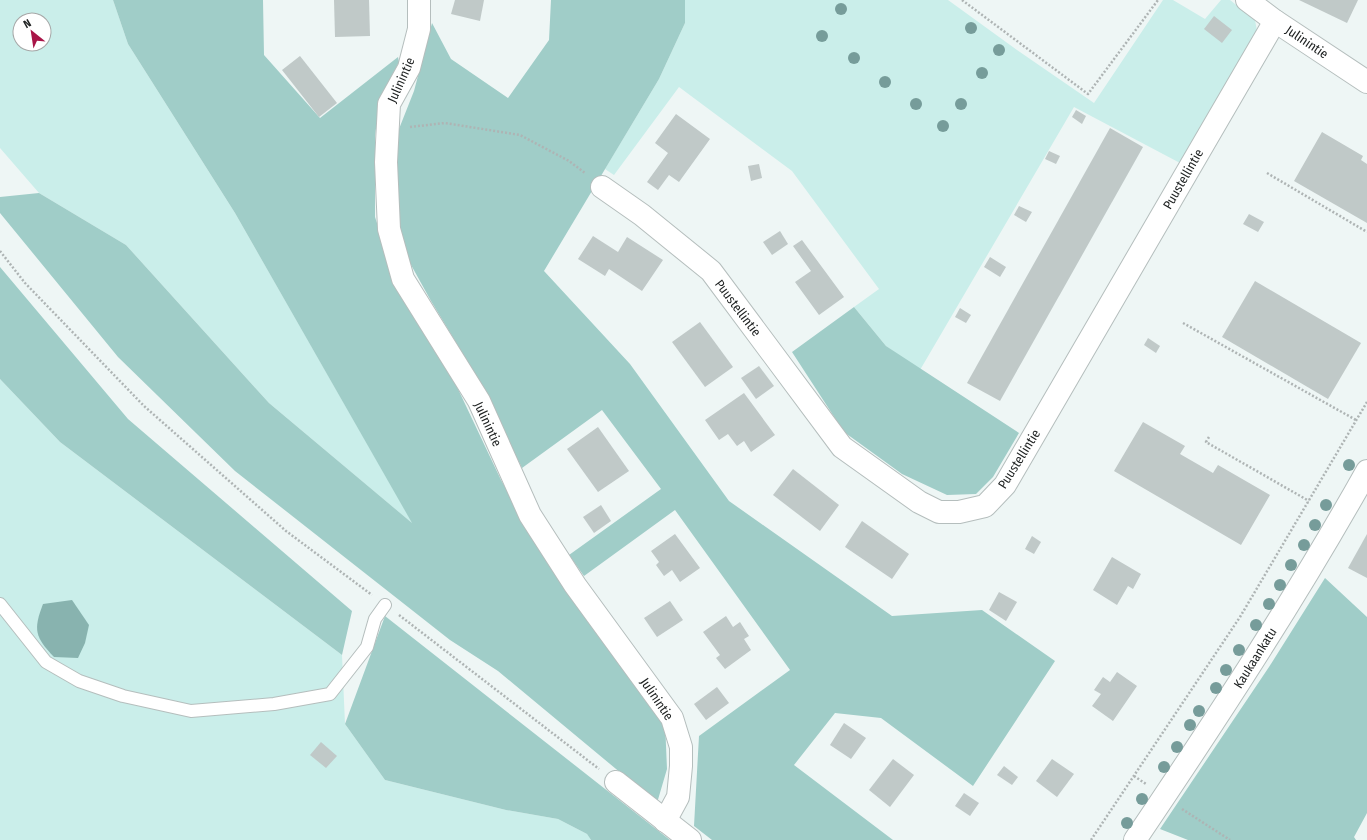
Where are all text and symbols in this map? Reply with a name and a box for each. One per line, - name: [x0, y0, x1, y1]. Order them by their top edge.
- north arrow: [12, 12, 52, 52]
- text: N: [21, 16, 33, 31]
- street label: Julinintie: [1283, 22, 1331, 62]
- street label: Julinintie: [384, 55, 418, 105]
- street label: Puustellintie: [1160, 146, 1206, 212]
- street label: Puustellintie: [712, 277, 764, 339]
- street label: Julinintie: [471, 399, 505, 449]
- street label: Puustellintie: [995, 427, 1043, 491]
- street label: Kaukaankatu: [1230, 625, 1280, 691]
- street label: Julinintie: [637, 675, 677, 723]

